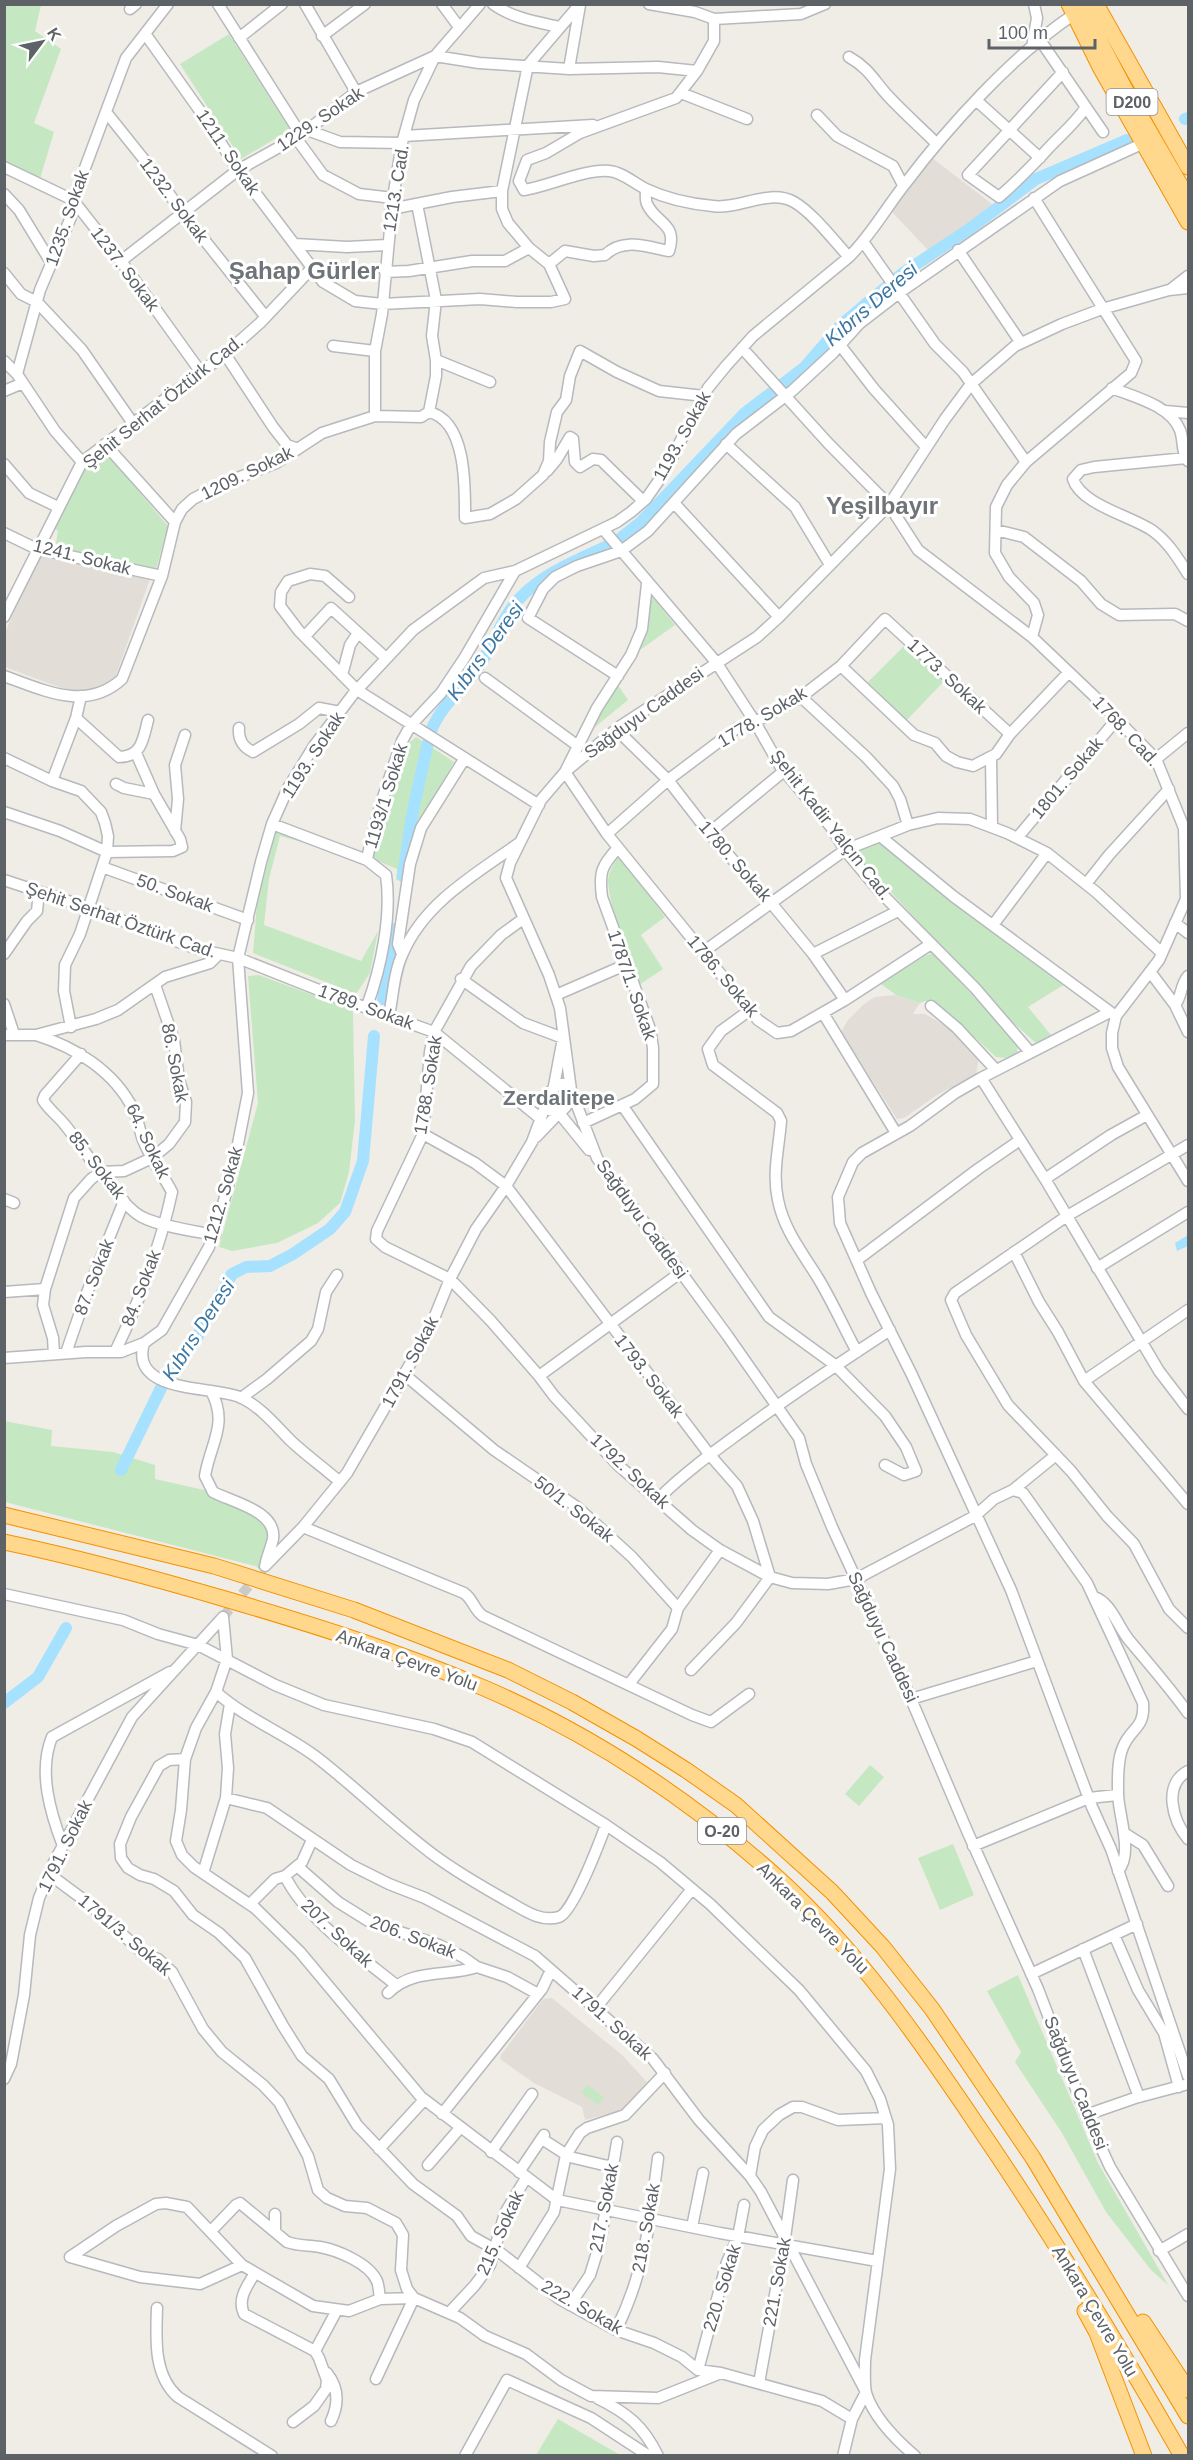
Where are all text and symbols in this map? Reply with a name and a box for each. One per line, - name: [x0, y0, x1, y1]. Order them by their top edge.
- north arrow: [12, 12, 72, 72]
- scale bar: [989, 12, 1096, 50]
- text: 100 m: [998, 23, 1048, 43]
- text: K: [44, 25, 65, 44]
- street label: 1229. Sokak: [273, 82, 368, 155]
- road number: D200: [1106, 89, 1158, 115]
- street label: 1211. Sokak: [192, 105, 264, 199]
- street label: 1213. Cad.: [379, 143, 413, 233]
- street label: 1232. Sokak: [136, 154, 213, 247]
- street label: 1235. Sokak: [41, 166, 93, 269]
- street label: 1237. Sokak: [87, 223, 164, 316]
- district label: Şahap Gürler: [229, 257, 379, 284]
- water label: Kıbrıs Deresi: [820, 257, 922, 350]
- street label: Şehit Serhat Öztürk Cad.: [79, 331, 247, 473]
- street label: 1193. Sokak: [649, 387, 715, 484]
- street label: 1209. Sokak: [198, 442, 297, 504]
- district label: Yeşilbayır: [826, 492, 938, 519]
- street label: 1241. Sokak: [31, 535, 134, 579]
- water label: Kıbrıs Deresi: [442, 597, 528, 704]
- street label: 1773. Sokak: [904, 635, 991, 718]
- street label: Sağduyu Caddesi: [581, 663, 707, 763]
- street label: 1778. Sokak: [714, 682, 811, 751]
- street label: 1768. Cad.: [1089, 692, 1163, 770]
- street label: 1193. Sokak: [278, 707, 349, 802]
- street label: 1801. Sokak: [1027, 732, 1107, 823]
- street label: 1193/1 Sokak: [361, 740, 412, 851]
- street label: Şehit Kadir Yalçın Cad.: [766, 746, 896, 904]
- street label: 1780. Sokak: [695, 817, 776, 906]
- street label: 50. Sokak: [134, 870, 217, 916]
- street label: Şehit Serhat Öztürk Cad.: [23, 878, 219, 962]
- street label: 1787/1. Sokak: [604, 927, 661, 1044]
- street label: 1786. Sokak: [683, 931, 763, 1022]
- street label: 1789. Sokak: [316, 980, 417, 1034]
- street label: 86. Sokak: [158, 1022, 193, 1105]
- street label: 1788. Sokak: [410, 1033, 446, 1136]
- district label: Zerdalitepe: [503, 1086, 615, 1109]
- street label: 64. Sokak: [122, 1100, 174, 1182]
- street label: 85. Sokak: [64, 1127, 130, 1203]
- street label: 1212. Sokak: [200, 1143, 247, 1246]
- street label: Sağduyu Caddesi: [592, 1156, 692, 1282]
- street label: 87. Sokak: [70, 1235, 118, 1318]
- street label: 84. Sokak: [117, 1246, 165, 1329]
- water label: Kıbrıs Deresi: [157, 1275, 239, 1384]
- street label: 1791. Sokak: [378, 1312, 443, 1411]
- street label: 1793. Sokak: [610, 1330, 688, 1422]
- street label: 1792. Sokak: [587, 1430, 674, 1513]
- street label: 50/1. Sokak: [530, 1472, 618, 1547]
- street label: Sağduyu Caddesi: [844, 1568, 922, 1706]
- street label: Ankara Çevre Yolu: [334, 1625, 480, 1695]
- street label: 1791. Sokak: [34, 1796, 96, 1895]
- road number: O-20: [698, 1818, 746, 1844]
- street label: Ankara Çevre Yolu: [753, 1858, 873, 1978]
- street label: 1791/3. Sokak: [74, 1890, 176, 1980]
- street label: 207. Sokak: [297, 1895, 377, 1972]
- street label: 206. Sokak: [367, 1912, 460, 1963]
- street label: 1791. Sokak: [568, 1982, 657, 2065]
- street label: Sağduyu Caddesi: [1040, 2013, 1112, 2153]
- street label: 217. Sokak: [586, 2161, 623, 2254]
- street label: 218. Sokak: [628, 2181, 664, 2274]
- street label: 215. Sokak: [473, 2187, 528, 2278]
- street label: 221. Sokak: [759, 2235, 795, 2328]
- street label: 220. Sokak: [699, 2241, 745, 2334]
- street label: Ankara Çevre Yolu: [1048, 2242, 1142, 2380]
- street label: 222. Sokak: [538, 2276, 627, 2339]

